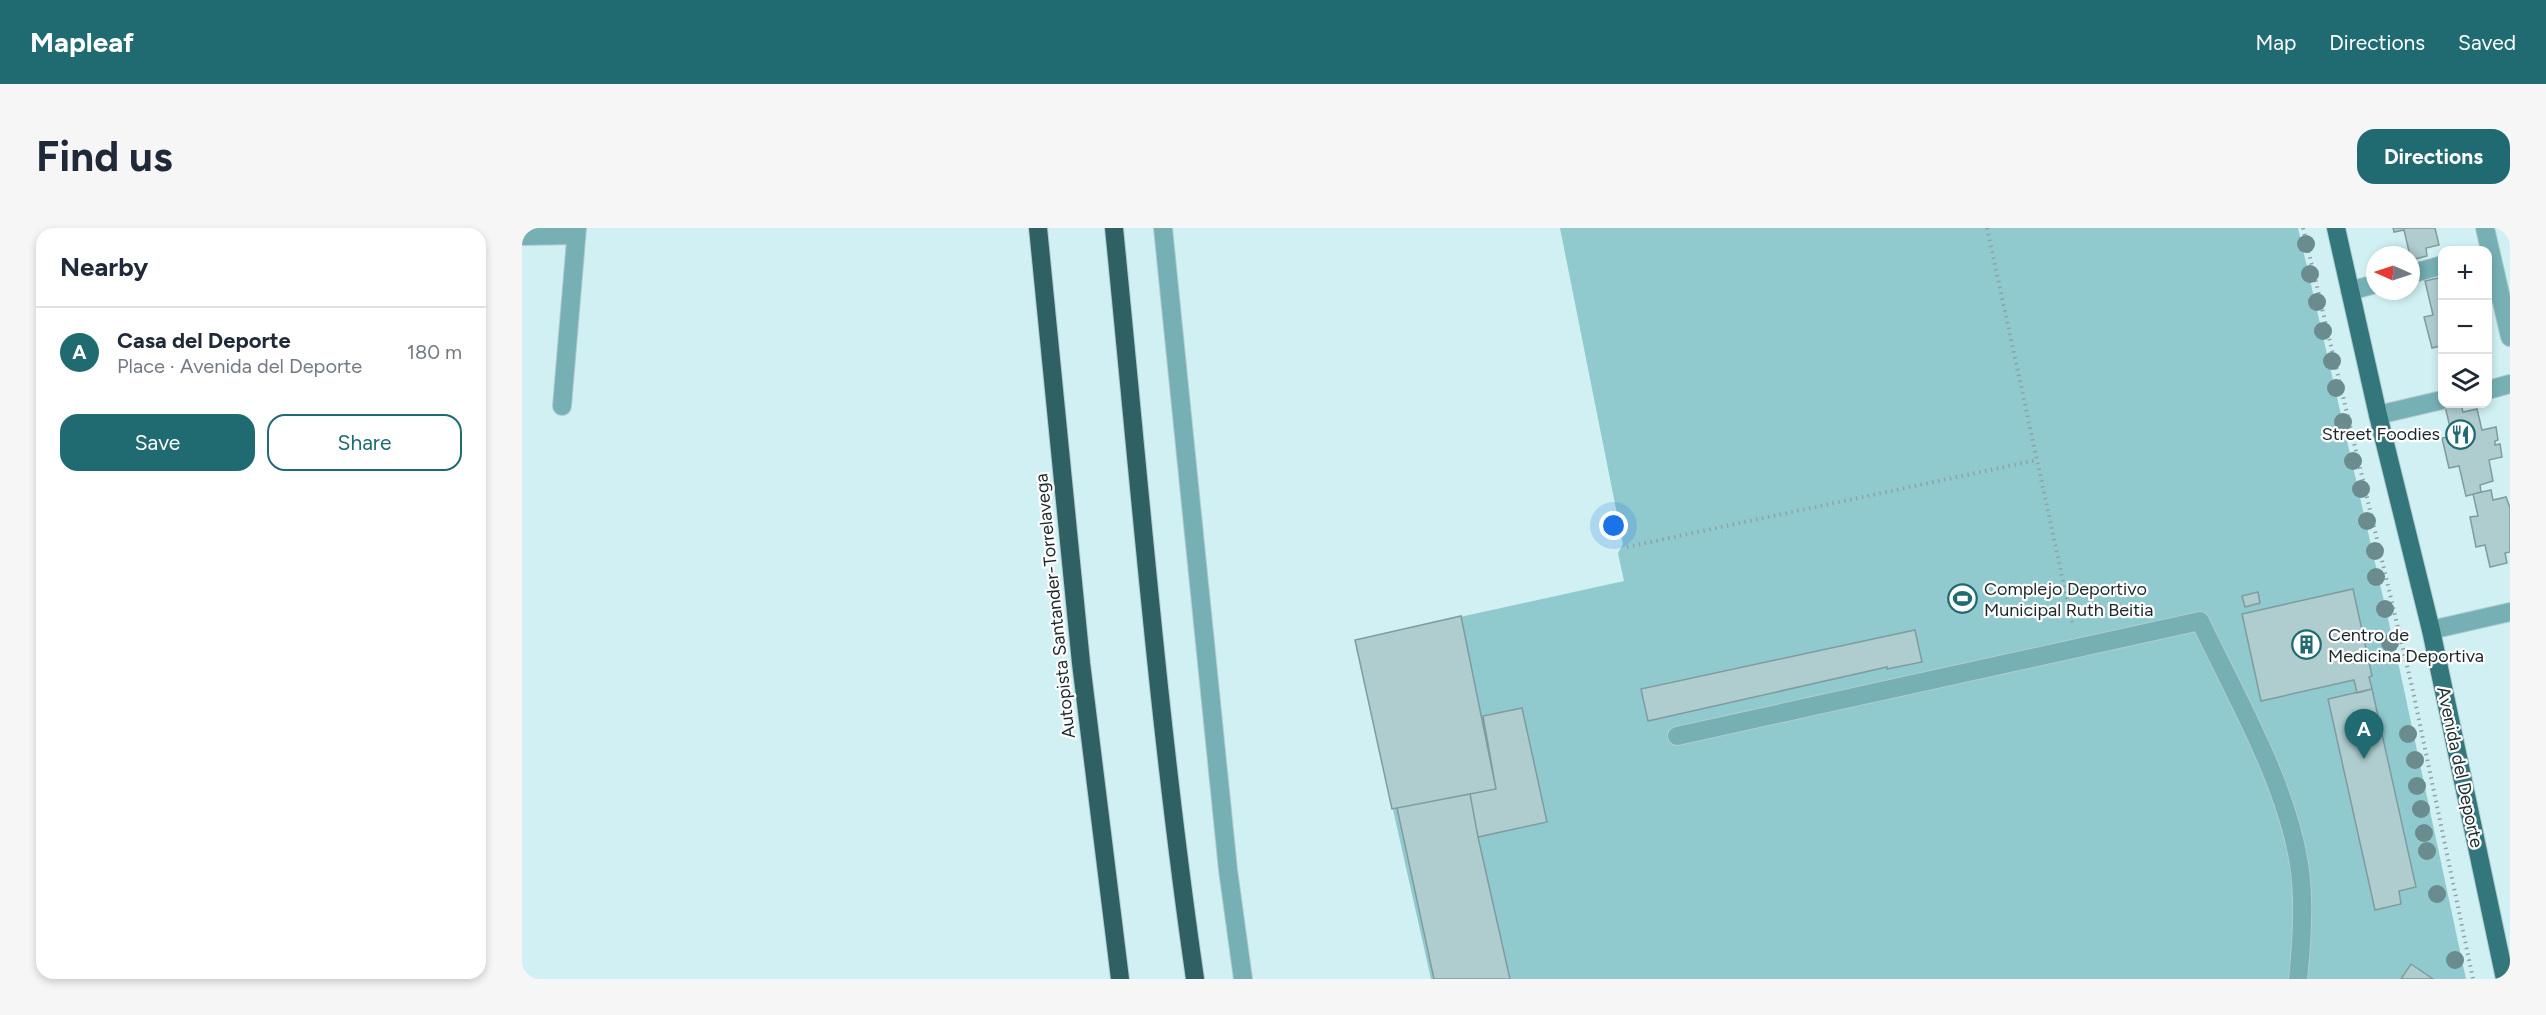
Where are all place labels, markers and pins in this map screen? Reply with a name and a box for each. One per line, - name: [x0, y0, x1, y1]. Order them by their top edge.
- restaurant icon: Street Foodies: [2445, 418, 2477, 450]
- place label: Street Foodies: [2322, 423, 2440, 445]
- place label: Complejo Deportivo Municipal Ruth Beitia: [1984, 578, 2153, 621]
- sports icon: Complejo Deportivo Municipal Ruth Beitia: [1947, 583, 1979, 615]
- place label: Centro de Medicina Deportiva: [2328, 624, 2484, 667]
- building icon: Centro de Medicina Deportiva: [2291, 629, 2323, 661]
- pin: A: [2344, 710, 2384, 759]

